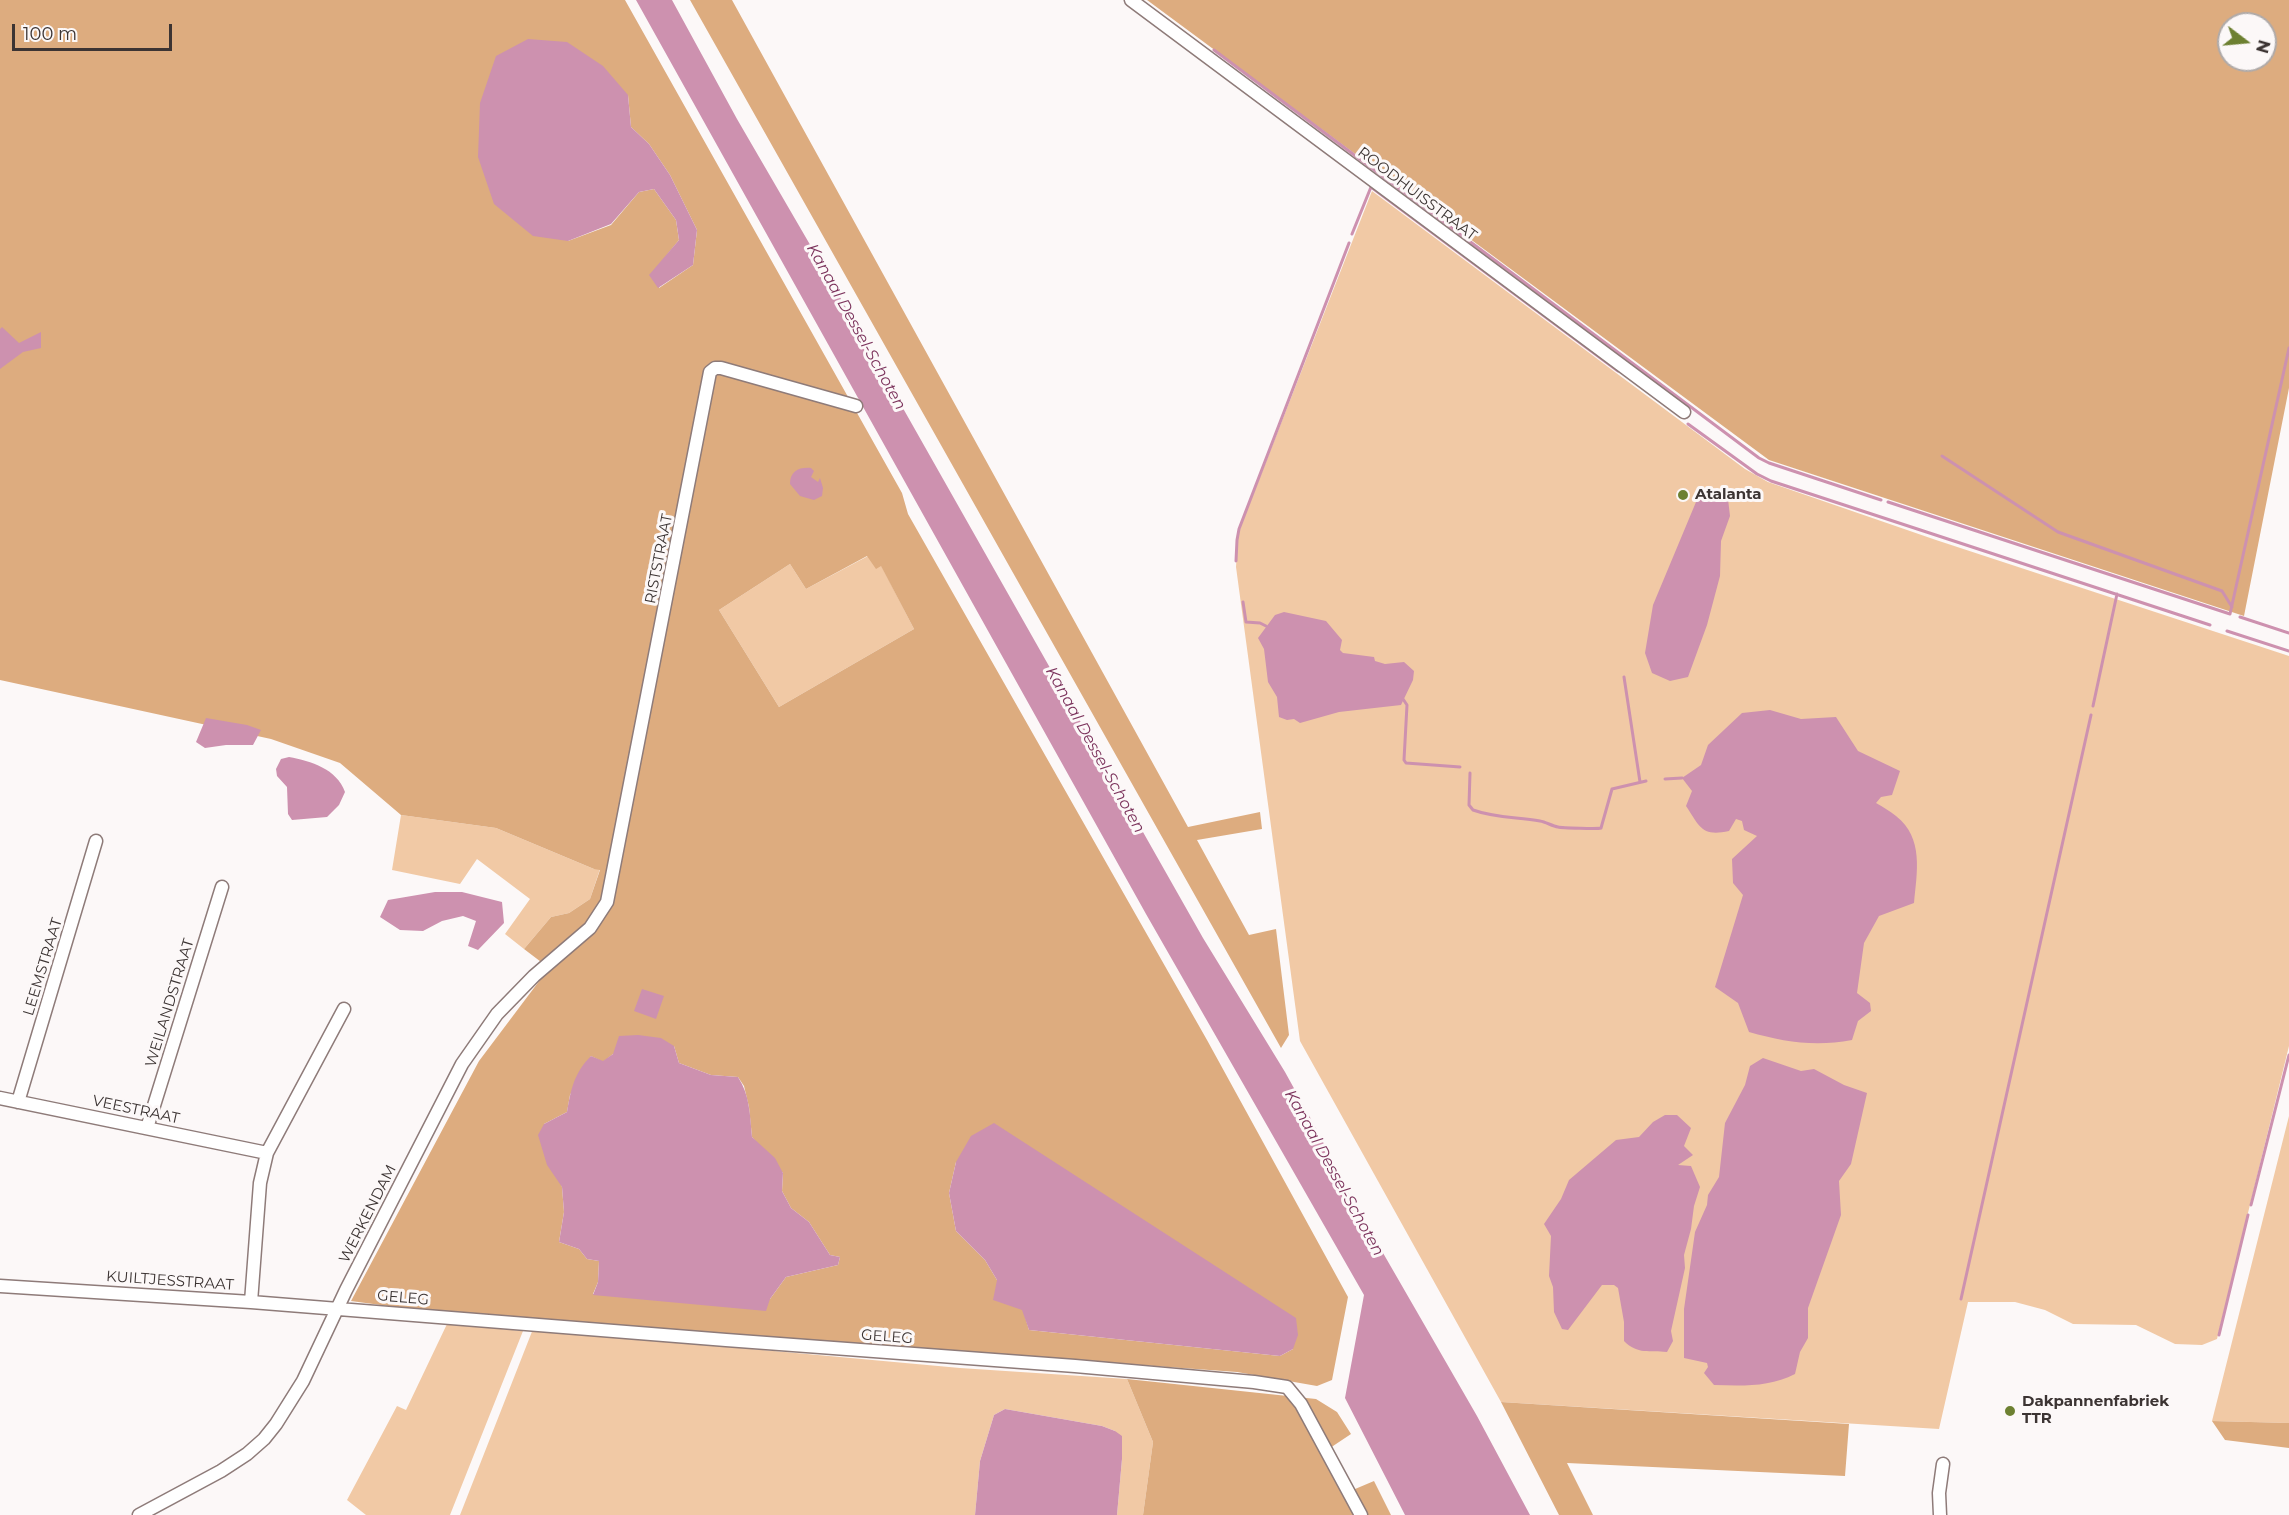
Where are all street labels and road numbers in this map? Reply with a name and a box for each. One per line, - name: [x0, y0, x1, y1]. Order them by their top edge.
- street label: ROODHUISSTRAAT: [1354, 143, 1480, 245]
- street label: RISTSTRAAT: [641, 513, 677, 605]
- street label: LEEMSTRAAT: [20, 916, 66, 1018]
- street label: WEILANDSTRAAT: [142, 937, 198, 1069]
- street label: VEESTRAAT: [91, 1092, 181, 1128]
- street label: WERKENDAM: [336, 1162, 400, 1266]
- street label: KUILTJESSTRAAT: [105, 1268, 235, 1294]
- street label: GELEG: [376, 1287, 430, 1309]
- street label: GELEG: [860, 1326, 914, 1348]

